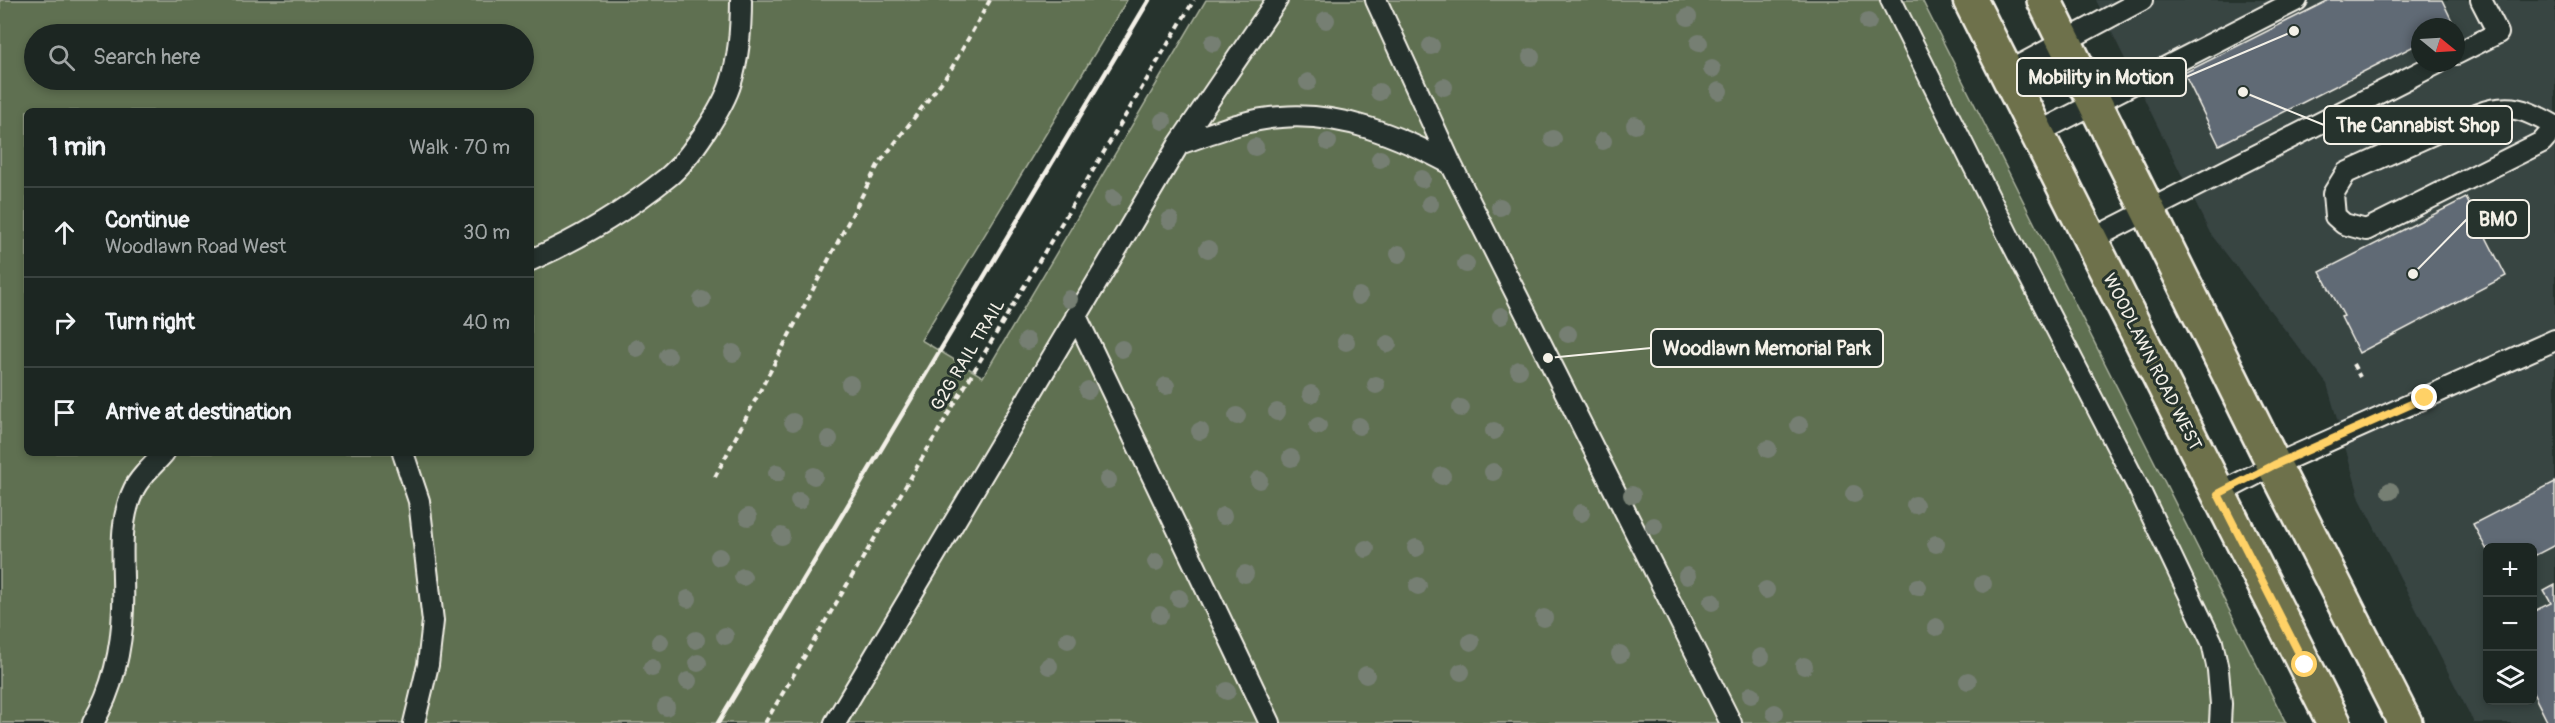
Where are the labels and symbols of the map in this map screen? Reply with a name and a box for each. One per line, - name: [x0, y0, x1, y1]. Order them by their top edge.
- north arrow: [2411, 18, 2465, 72]
- callout: Mobility in Motion: [2017, 58, 2186, 96]
- text: Mobility in Motion: [2028, 65, 2174, 90]
- callout: The Cannabist Shop: [2324, 106, 2512, 144]
- text: The Cannabist Shop: [2335, 113, 2500, 138]
- callout: BMO: [2467, 200, 2529, 238]
- text: BMO: [2479, 207, 2518, 232]
- street label: WOODLAWN ROAD WEST: [2097, 270, 2207, 454]
- street label: G2G RAIL TRAIL: [926, 295, 1010, 415]
- callout: Woodlawn Memorial Park: [1651, 329, 1883, 367]
- text: Woodlawn Memorial Park: [1663, 336, 1872, 361]
- route end: [2411, 384, 2437, 410]
- route start: [2291, 651, 2317, 677]

